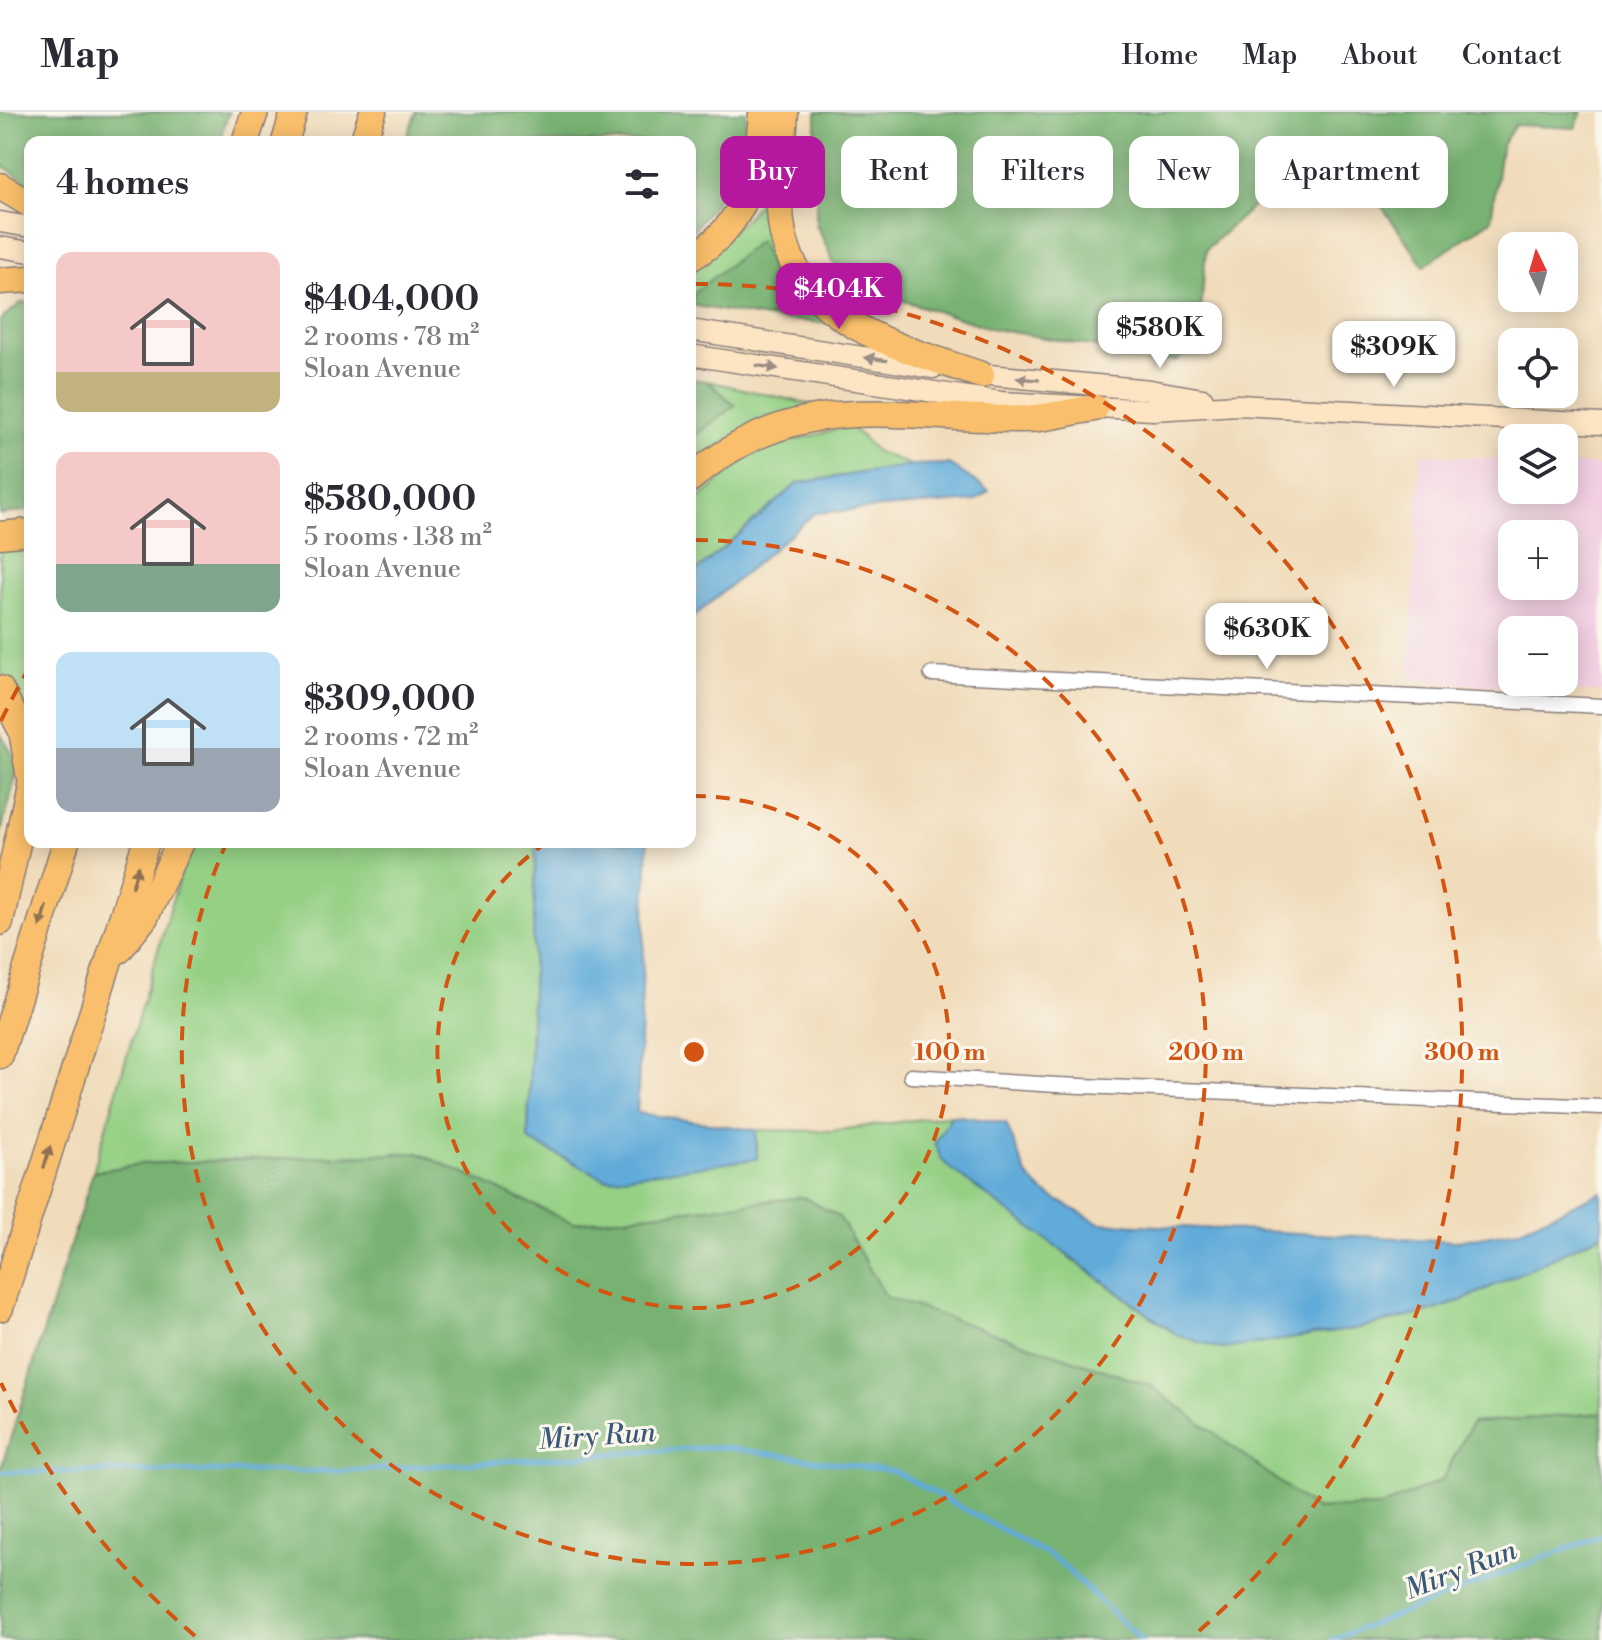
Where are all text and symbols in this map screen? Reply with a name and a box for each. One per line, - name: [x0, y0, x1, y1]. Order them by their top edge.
- text: Map: [40, 32, 120, 79]
- text: Home: [1122, 38, 1198, 73]
- text: Map: [1242, 38, 1297, 73]
- text: About: [1341, 38, 1418, 73]
- text: Contact: [1462, 38, 1562, 73]
- chip: Buy: [720, 136, 825, 208]
- chip: Rent: [841, 136, 957, 208]
- chip: Filters: [973, 136, 1113, 208]
- chip: New: [1129, 136, 1239, 208]
- chip: Apartment: [1255, 136, 1448, 208]
- icon: filters: [620, 162, 664, 206]
- text: 4 homes: [56, 163, 189, 205]
- north arrow: [1498, 232, 1578, 312]
- map controls: [1498, 232, 1578, 696]
- pin: $404K: [783, 263, 895, 331]
- text: $404K: [794, 273, 884, 305]
- text: $404,000: [304, 279, 479, 321]
- icon: home: [120, 284, 216, 380]
- pin: $580K: [1104, 302, 1216, 370]
- text: $580K: [1116, 312, 1204, 344]
- text: 2 rooms · 78 m²: [304, 321, 479, 353]
- pin: $309K: [1338, 321, 1450, 389]
- button: locate: [1498, 328, 1578, 408]
- text: $309K: [1350, 331, 1438, 363]
- one-way arrow: [864, 352, 889, 365]
- text: Sloan Avenue: [304, 353, 461, 385]
- one-way arrow: [755, 361, 780, 374]
- one-way arrow: [1015, 373, 1040, 386]
- button: layers: [1498, 424, 1578, 504]
- text: $580,000: [304, 479, 476, 521]
- icon: home: [120, 484, 216, 580]
- button: +: [1498, 520, 1578, 600]
- text: 5 rooms · 138 m²: [304, 521, 492, 553]
- text: Sloan Avenue: [304, 553, 461, 585]
- pin: $630K: [1211, 603, 1323, 671]
- text: $630K: [1223, 613, 1311, 645]
- button: −: [1498, 616, 1578, 696]
- text: $309,000: [304, 679, 475, 721]
- icon: home: [120, 684, 216, 780]
- text: 2 rooms · 72 m²: [304, 721, 478, 753]
- text: Sloan Avenue: [304, 753, 461, 785]
- one-way arrow: [129, 865, 142, 889]
- one-way arrow: [36, 905, 49, 929]
- centre of rings: [680, 1038, 708, 1066]
- text: 100 m: [914, 1038, 986, 1068]
- text: 200 m: [1168, 1038, 1244, 1068]
- text: 300 m: [1424, 1038, 1500, 1068]
- one-way arrow: [41, 1144, 54, 1168]
- water label: Miry Run: [537, 1415, 657, 1458]
- water label: Miry Run: [1399, 1533, 1522, 1608]

